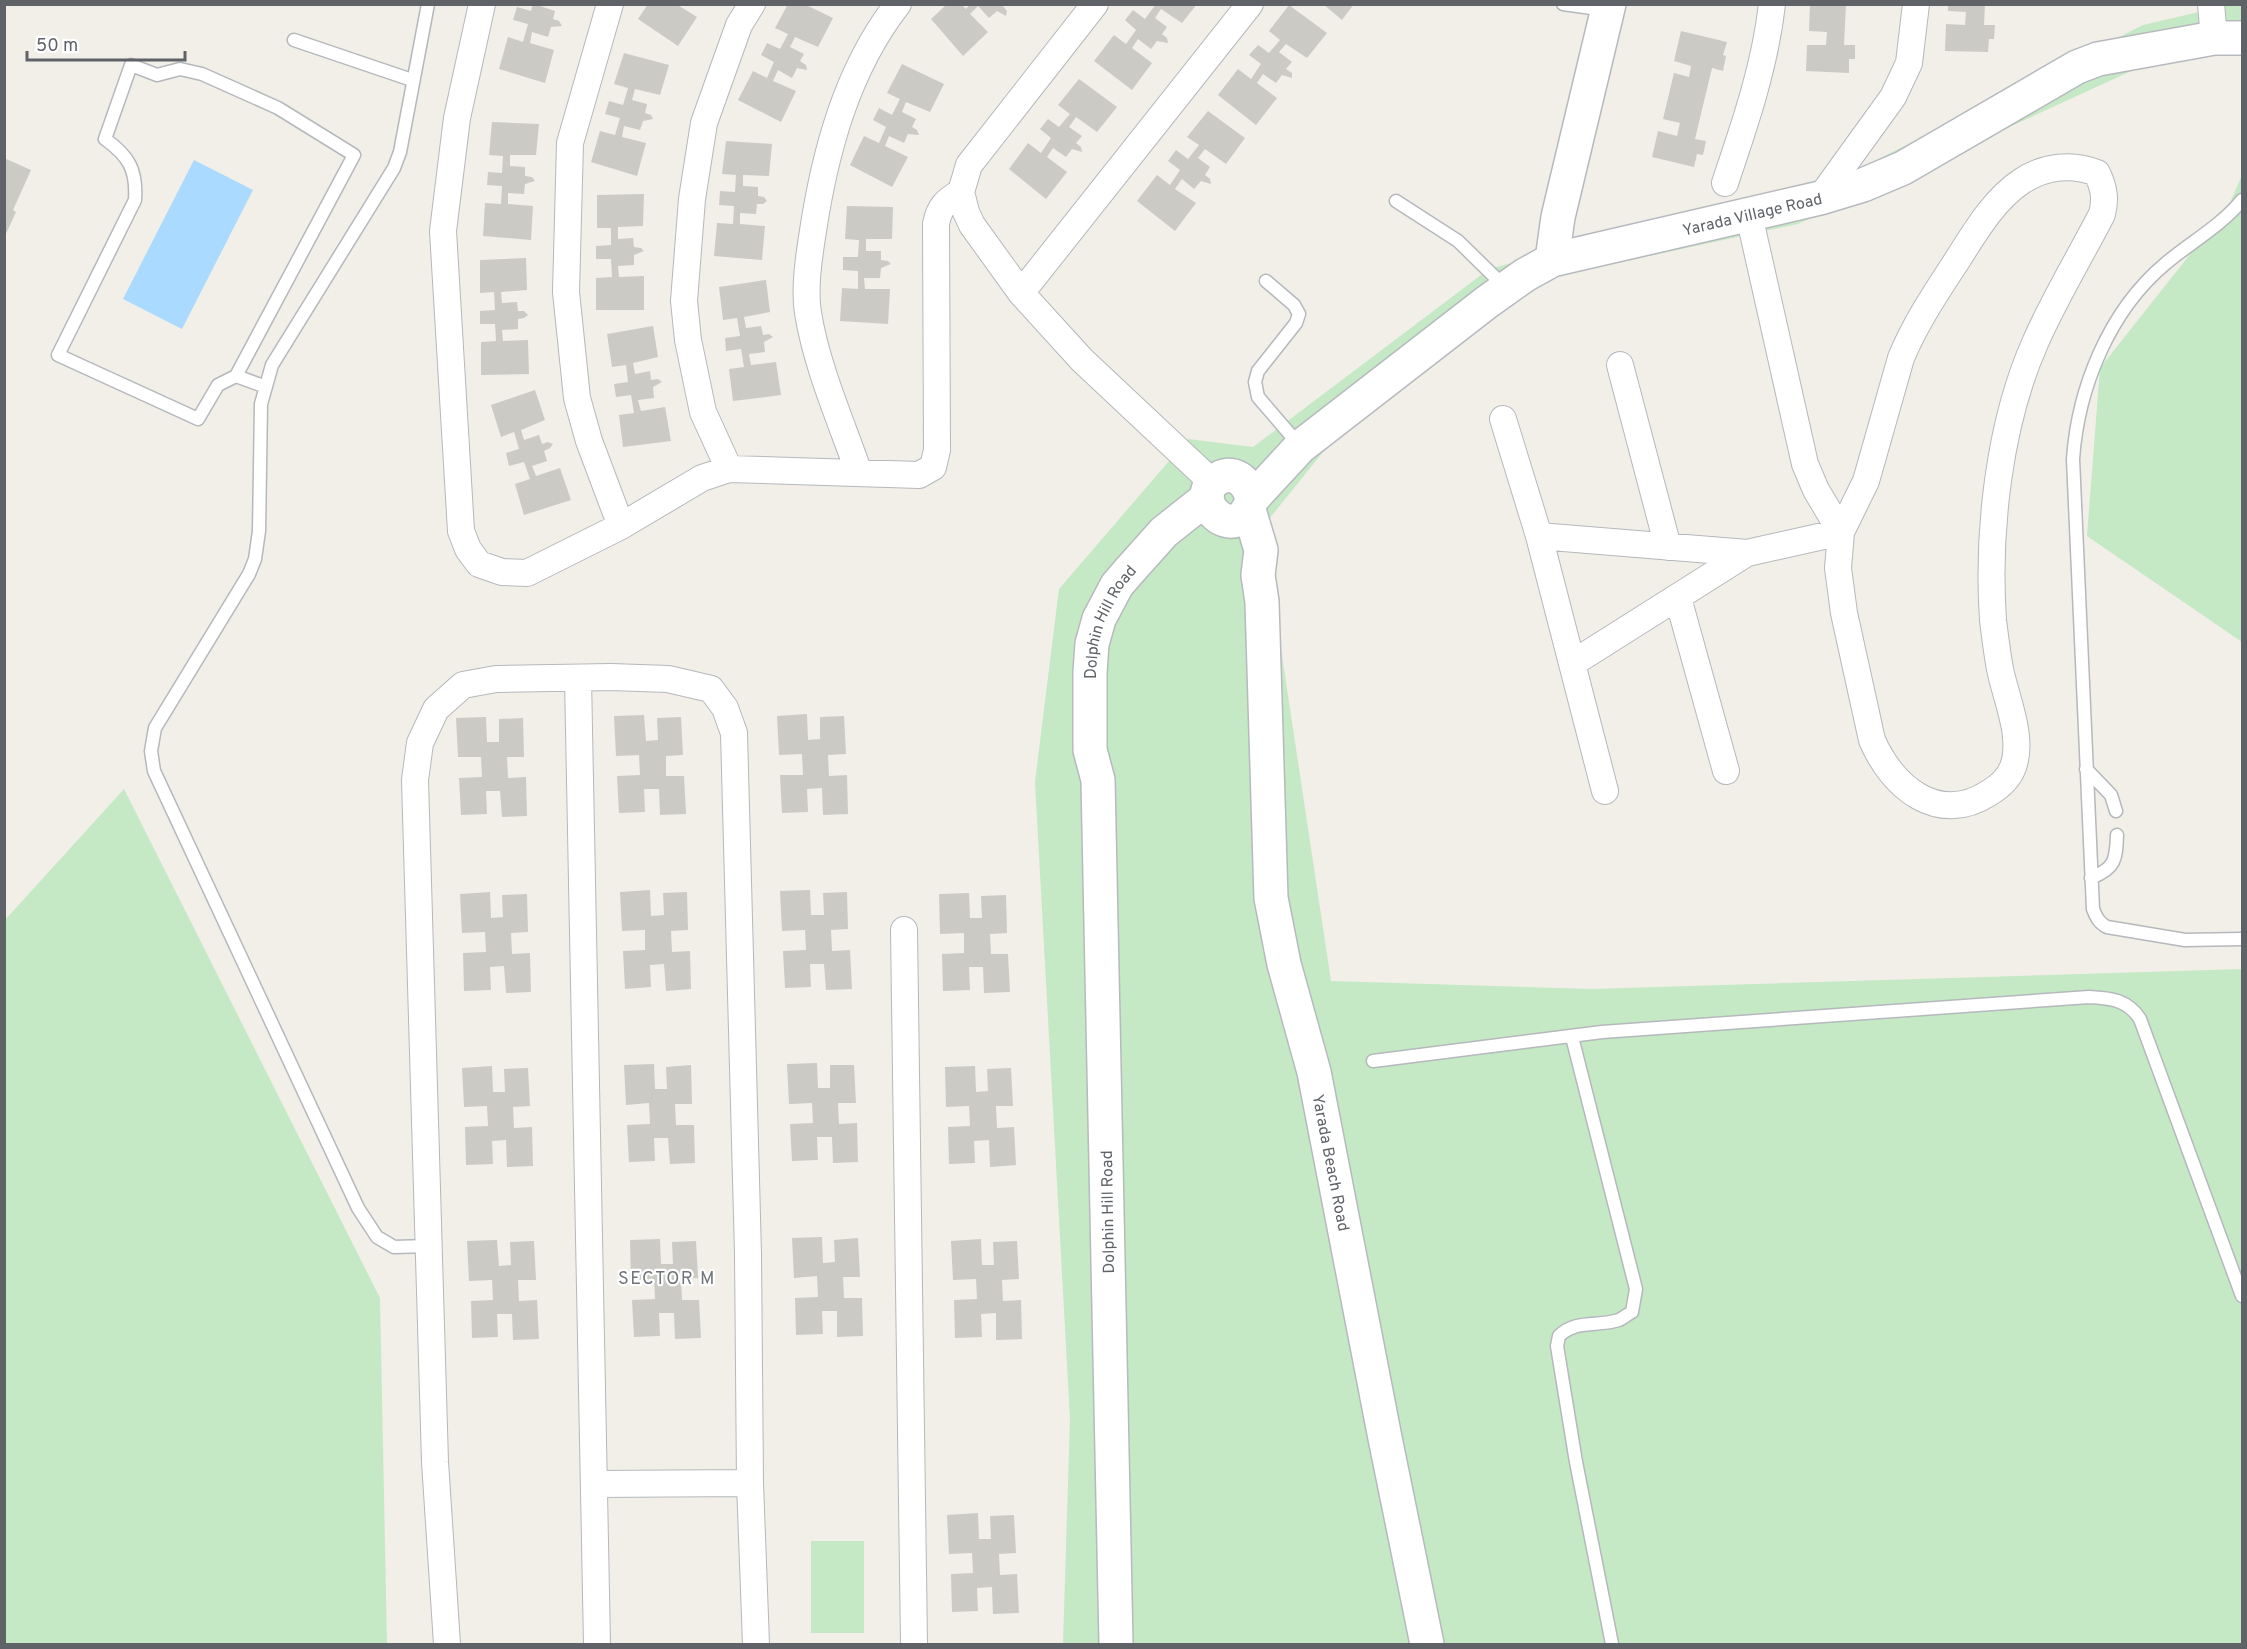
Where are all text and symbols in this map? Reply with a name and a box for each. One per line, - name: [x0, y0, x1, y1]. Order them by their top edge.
- scale bar: [27, 24, 184, 62]
- text: 50 m: [36, 35, 78, 58]
- street label: Yarada Village Road: [1681, 190, 1824, 241]
- street label: Dolphin Hill Road: [1082, 562, 1142, 679]
- street label: Yarada Beach Road: [1307, 1093, 1353, 1233]
- street label: Dolphin Hill Road: [1098, 1150, 1120, 1274]
- district label: SECTOR M: [618, 1268, 716, 1291]

